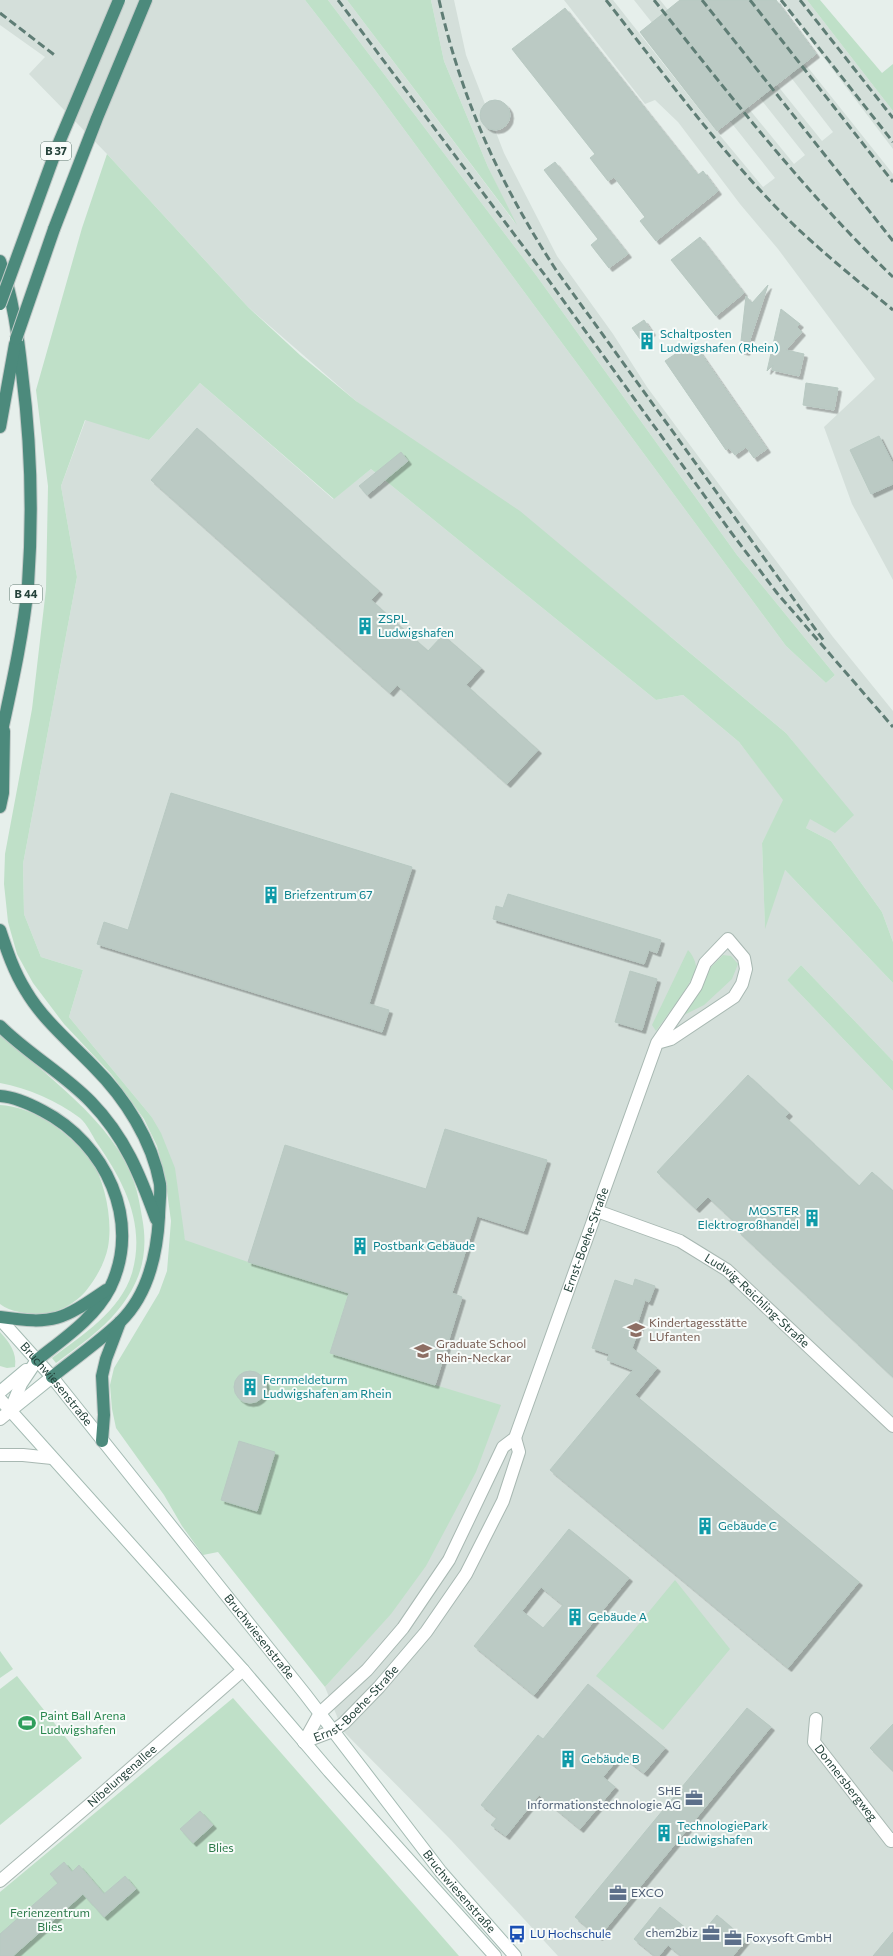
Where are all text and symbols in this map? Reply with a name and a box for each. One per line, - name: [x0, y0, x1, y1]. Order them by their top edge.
- road number: B 37: [41, 142, 71, 160]
- place label: Schaltposten Ludwigshafen (Rhein): [660, 326, 779, 354]
- building icon: Schaltposten Ludwigshafen (Rhein): [637, 331, 657, 351]
- road number: B 44: [10, 585, 42, 603]
- place label: ZSPL Ludwigshafen: [378, 611, 454, 639]
- building icon: ZSPL Ludwigshafen: [355, 616, 375, 636]
- building icon: Briefzentrum 67: [261, 885, 281, 905]
- place label: Briefzentrum 67: [284, 887, 373, 901]
- street label: Ernst-Boehe-Straße: [560, 1185, 611, 1294]
- place label: MOSTER Elektrogroßhandel: [698, 1203, 799, 1231]
- building icon: MOSTER Elektrogroßhandel: [802, 1208, 822, 1228]
- building icon: Postbank Gebäude: [350, 1236, 370, 1256]
- place label: Postbank Gebäude: [373, 1238, 475, 1252]
- street label: Ludwig-Reichling-Straße: [702, 1250, 813, 1350]
- place label: Kindertagesstätte LUfanten: [649, 1315, 747, 1343]
- school or university icon: Kindertagesstätte LUfanten: [626, 1320, 646, 1340]
- place label: Graduate School Rhein-Neckar: [436, 1336, 526, 1364]
- street label: Bruchwiesenstraße: [18, 1339, 96, 1428]
- school or university icon: Graduate School Rhein-Neckar: [413, 1341, 433, 1361]
- place label: Fernmeldeturm Ludwigshafen am Rhein: [263, 1372, 392, 1400]
- building icon: Fernmeldeturm Ludwigshafen am Rhein: [240, 1377, 260, 1397]
- building icon: Gebäude C: [695, 1516, 715, 1536]
- place label: Gebäude C: [718, 1518, 777, 1532]
- street label: Bruchwiesenstraße: [222, 1591, 298, 1681]
- building icon: Gebäude A: [565, 1607, 585, 1627]
- place label: Gebäude A: [588, 1609, 647, 1623]
- street label: Ernst-Boehe-Straße: [311, 1662, 401, 1744]
- place label: Paint Ball Arena Ludwigshafen: [40, 1708, 126, 1736]
- sports icon: Paint Ball Arena Ludwigshafen: [17, 1713, 37, 1733]
- street label: Nibelungenallee: [84, 1741, 159, 1809]
- street label: Donnersbergweg: [813, 1741, 881, 1824]
- building icon: Gebäude B: [558, 1749, 578, 1769]
- place label: Gebäude B: [581, 1751, 640, 1765]
- place label: SHE Informationstechnologie AG: [527, 1783, 681, 1811]
- office icon: SHE Informationstechnologie AG: [684, 1788, 704, 1808]
- place label: TechnologiePark Ludwigshafen: [677, 1818, 769, 1846]
- building icon: TechnologiePark Ludwigshafen: [654, 1823, 674, 1843]
- park label: Blies: [208, 1840, 234, 1854]
- street label: Bruchwiesenstraße: [421, 1847, 499, 1935]
- office icon: EXCO: [608, 1883, 628, 1903]
- place label: EXCO: [631, 1885, 664, 1899]
- park label: Ferienzentrum Blies: [10, 1905, 90, 1933]
- office icon: chem2biz: [701, 1923, 721, 1943]
- bus stop icon: LU Hochschule: [507, 1924, 527, 1944]
- place label: chem2biz: [646, 1925, 698, 1939]
- place label: LU Hochschule: [530, 1926, 611, 1940]
- office icon: Foxysoft GmbH: [723, 1928, 743, 1948]
- place label: Foxysoft GmbH: [746, 1930, 832, 1944]

